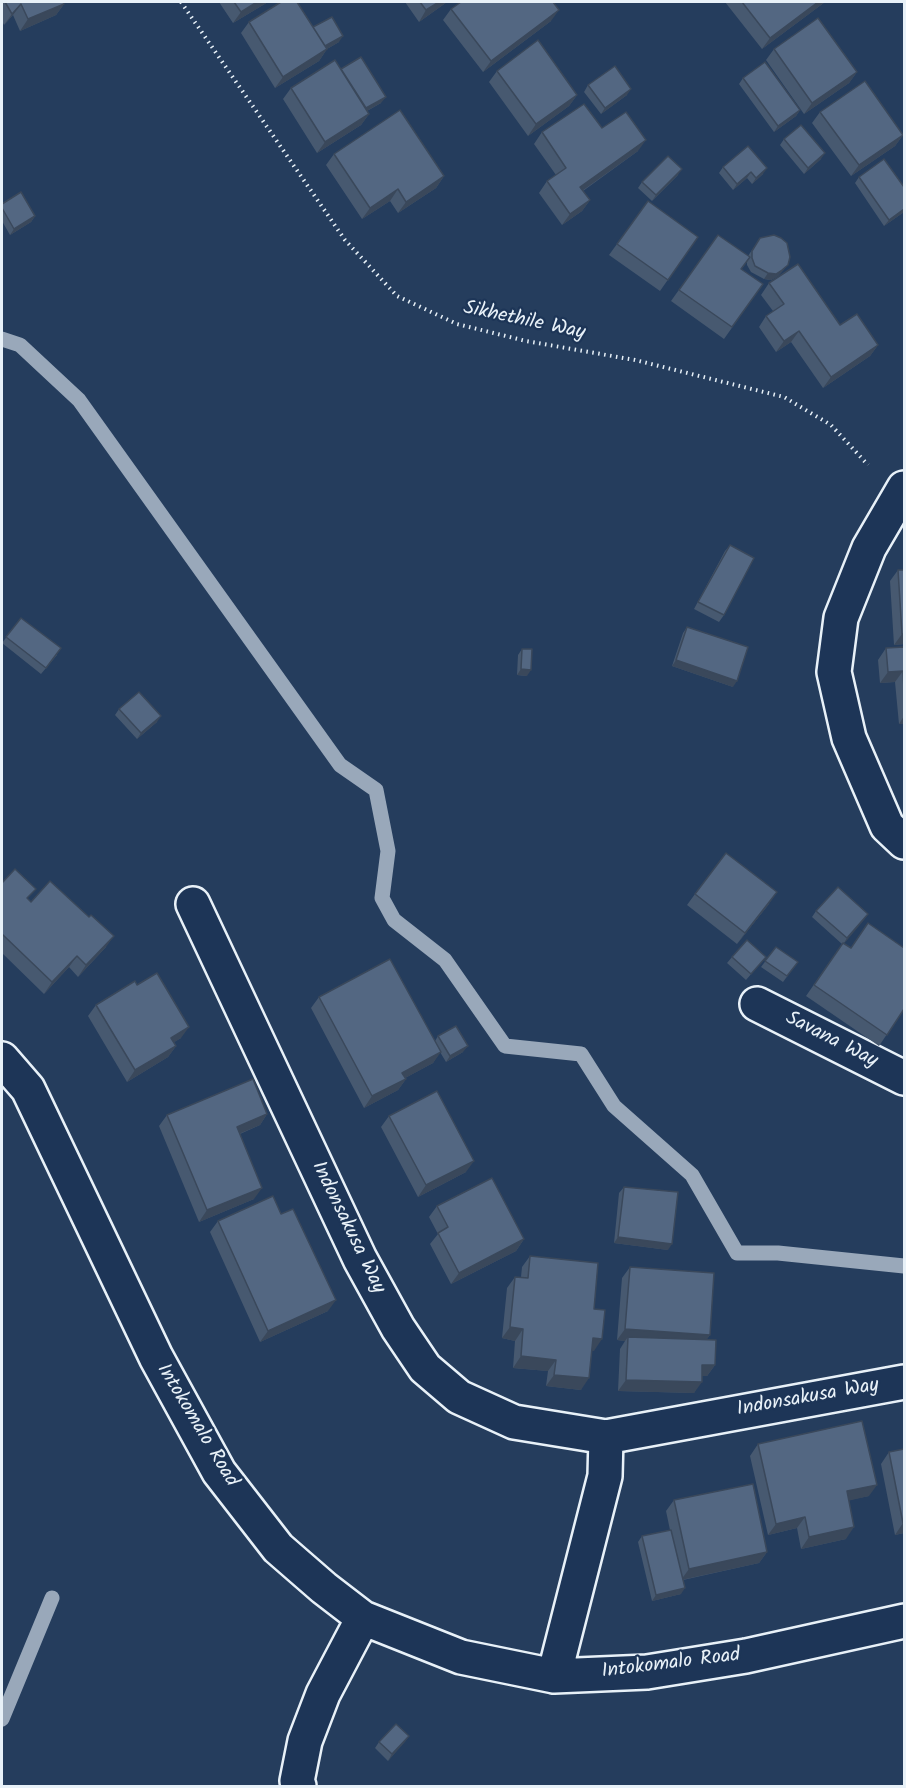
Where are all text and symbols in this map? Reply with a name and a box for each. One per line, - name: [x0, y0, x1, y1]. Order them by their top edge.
- street label: Sikhethile Way: [461, 297, 587, 347]
- street label: Savana Way: [781, 1008, 881, 1074]
- street label: Indonsakusa Way: [305, 1158, 389, 1298]
- street label: Intokomalo Road: [150, 1360, 242, 1492]
- street label: Indonsakusa Way: [735, 1375, 881, 1423]
- street label: Intokomalo Road: [600, 1645, 742, 1685]

